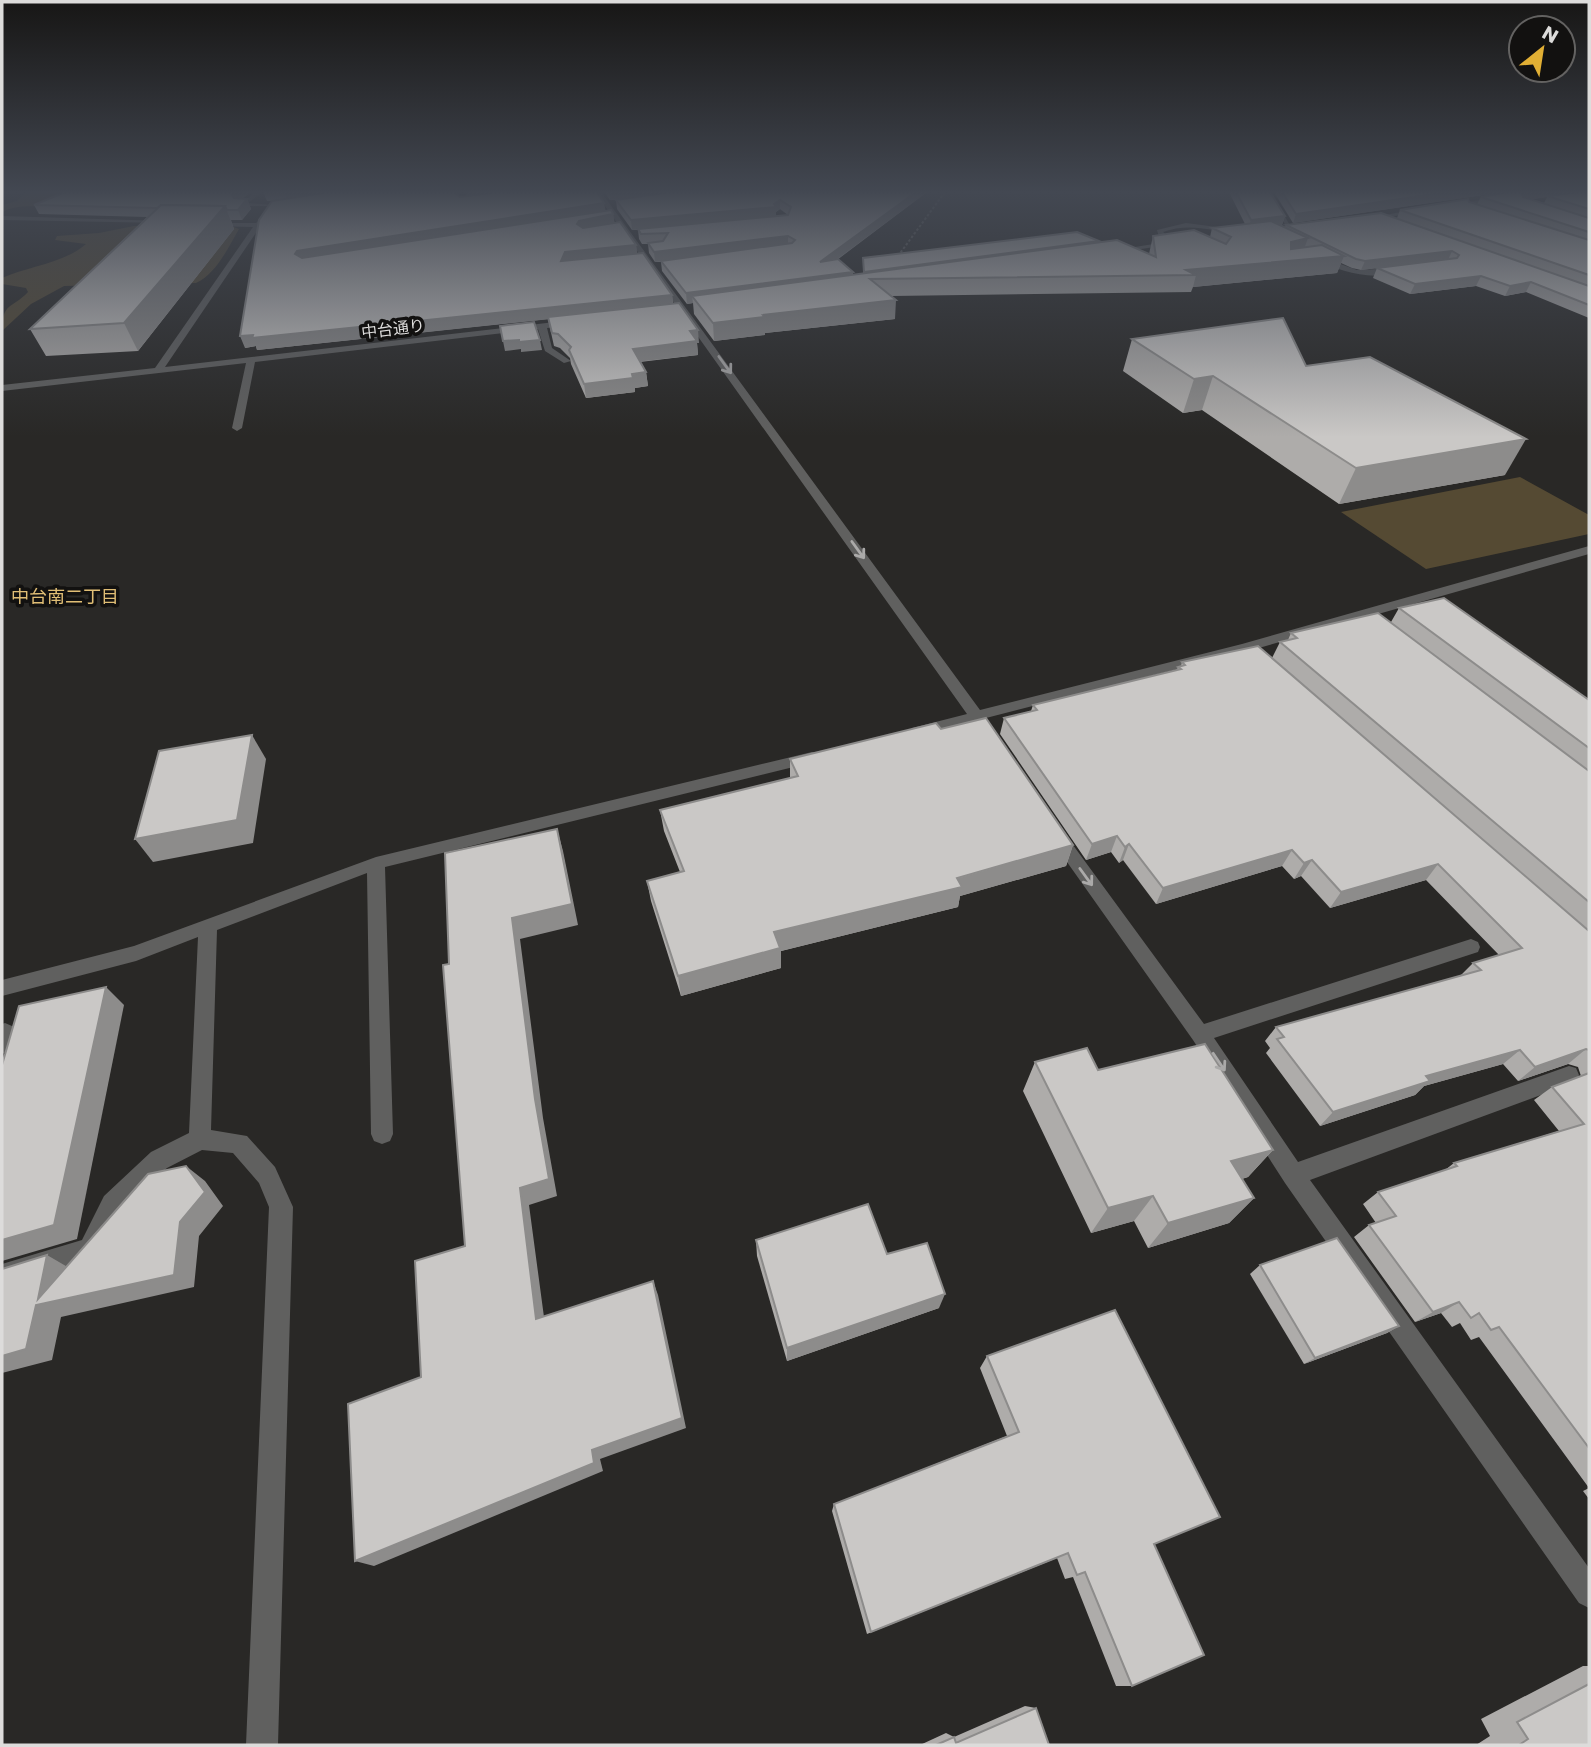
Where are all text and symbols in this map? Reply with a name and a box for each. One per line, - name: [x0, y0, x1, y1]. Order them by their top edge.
- north arrow: [1507, 14, 1577, 84]
- text: N: [1537, 19, 1563, 50]
- street label: 中台通り: [360, 314, 426, 344]
- one-way arrow: [717, 356, 732, 375]
- one-way arrow: [851, 540, 865, 559]
- district label: 中台南二丁目: [11, 584, 119, 609]
- one-way arrow: [1079, 867, 1094, 886]
- one-way arrow: [1212, 1052, 1226, 1072]

